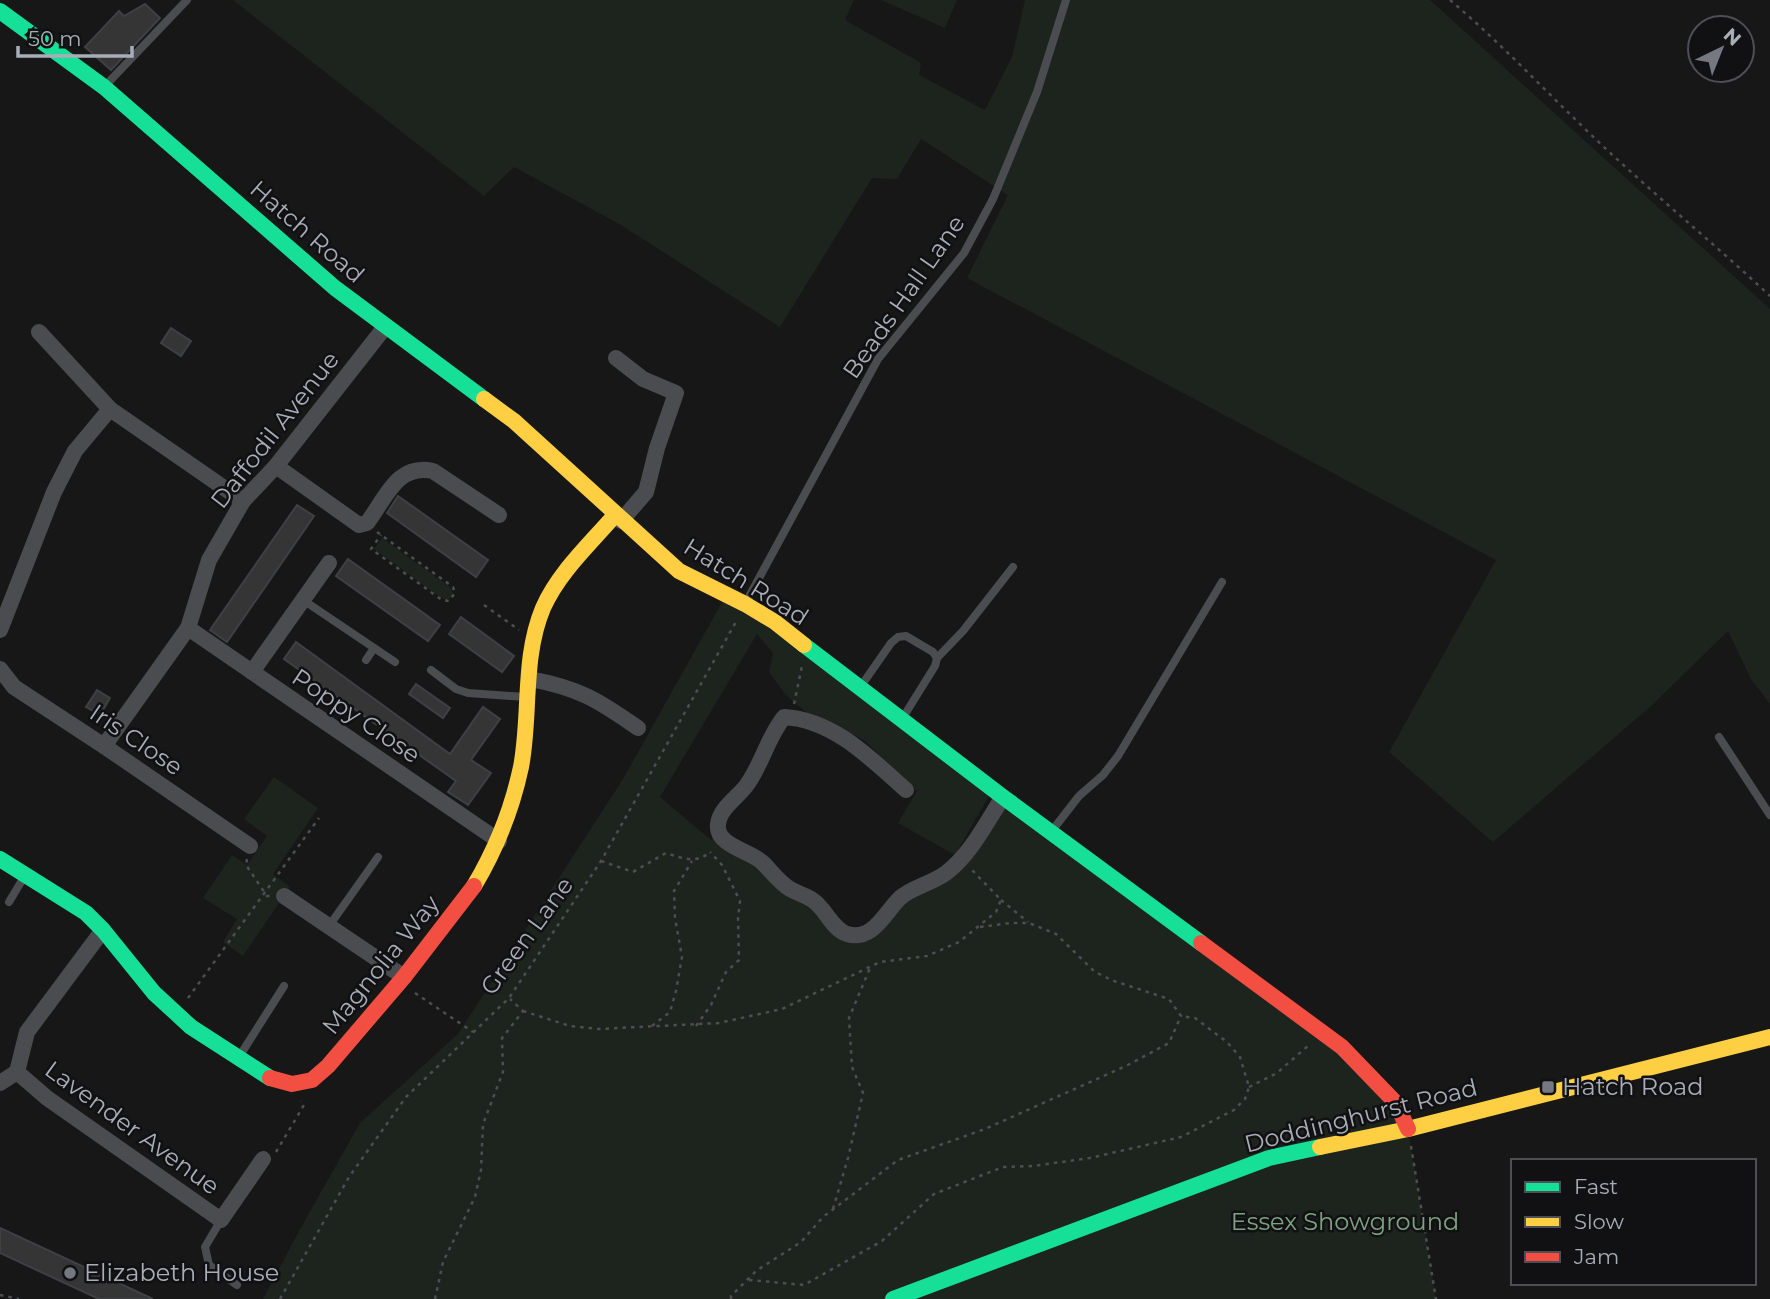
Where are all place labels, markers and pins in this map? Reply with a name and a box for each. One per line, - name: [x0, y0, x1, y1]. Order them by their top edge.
- place label: Hatch Road: [1562, 1072, 1704, 1101]
- marker: Hatch Road: [1540, 1079, 1556, 1095]
- place label: Elizabeth House: [84, 1258, 279, 1287]
- marker: Elizabeth House: [62, 1265, 78, 1281]

